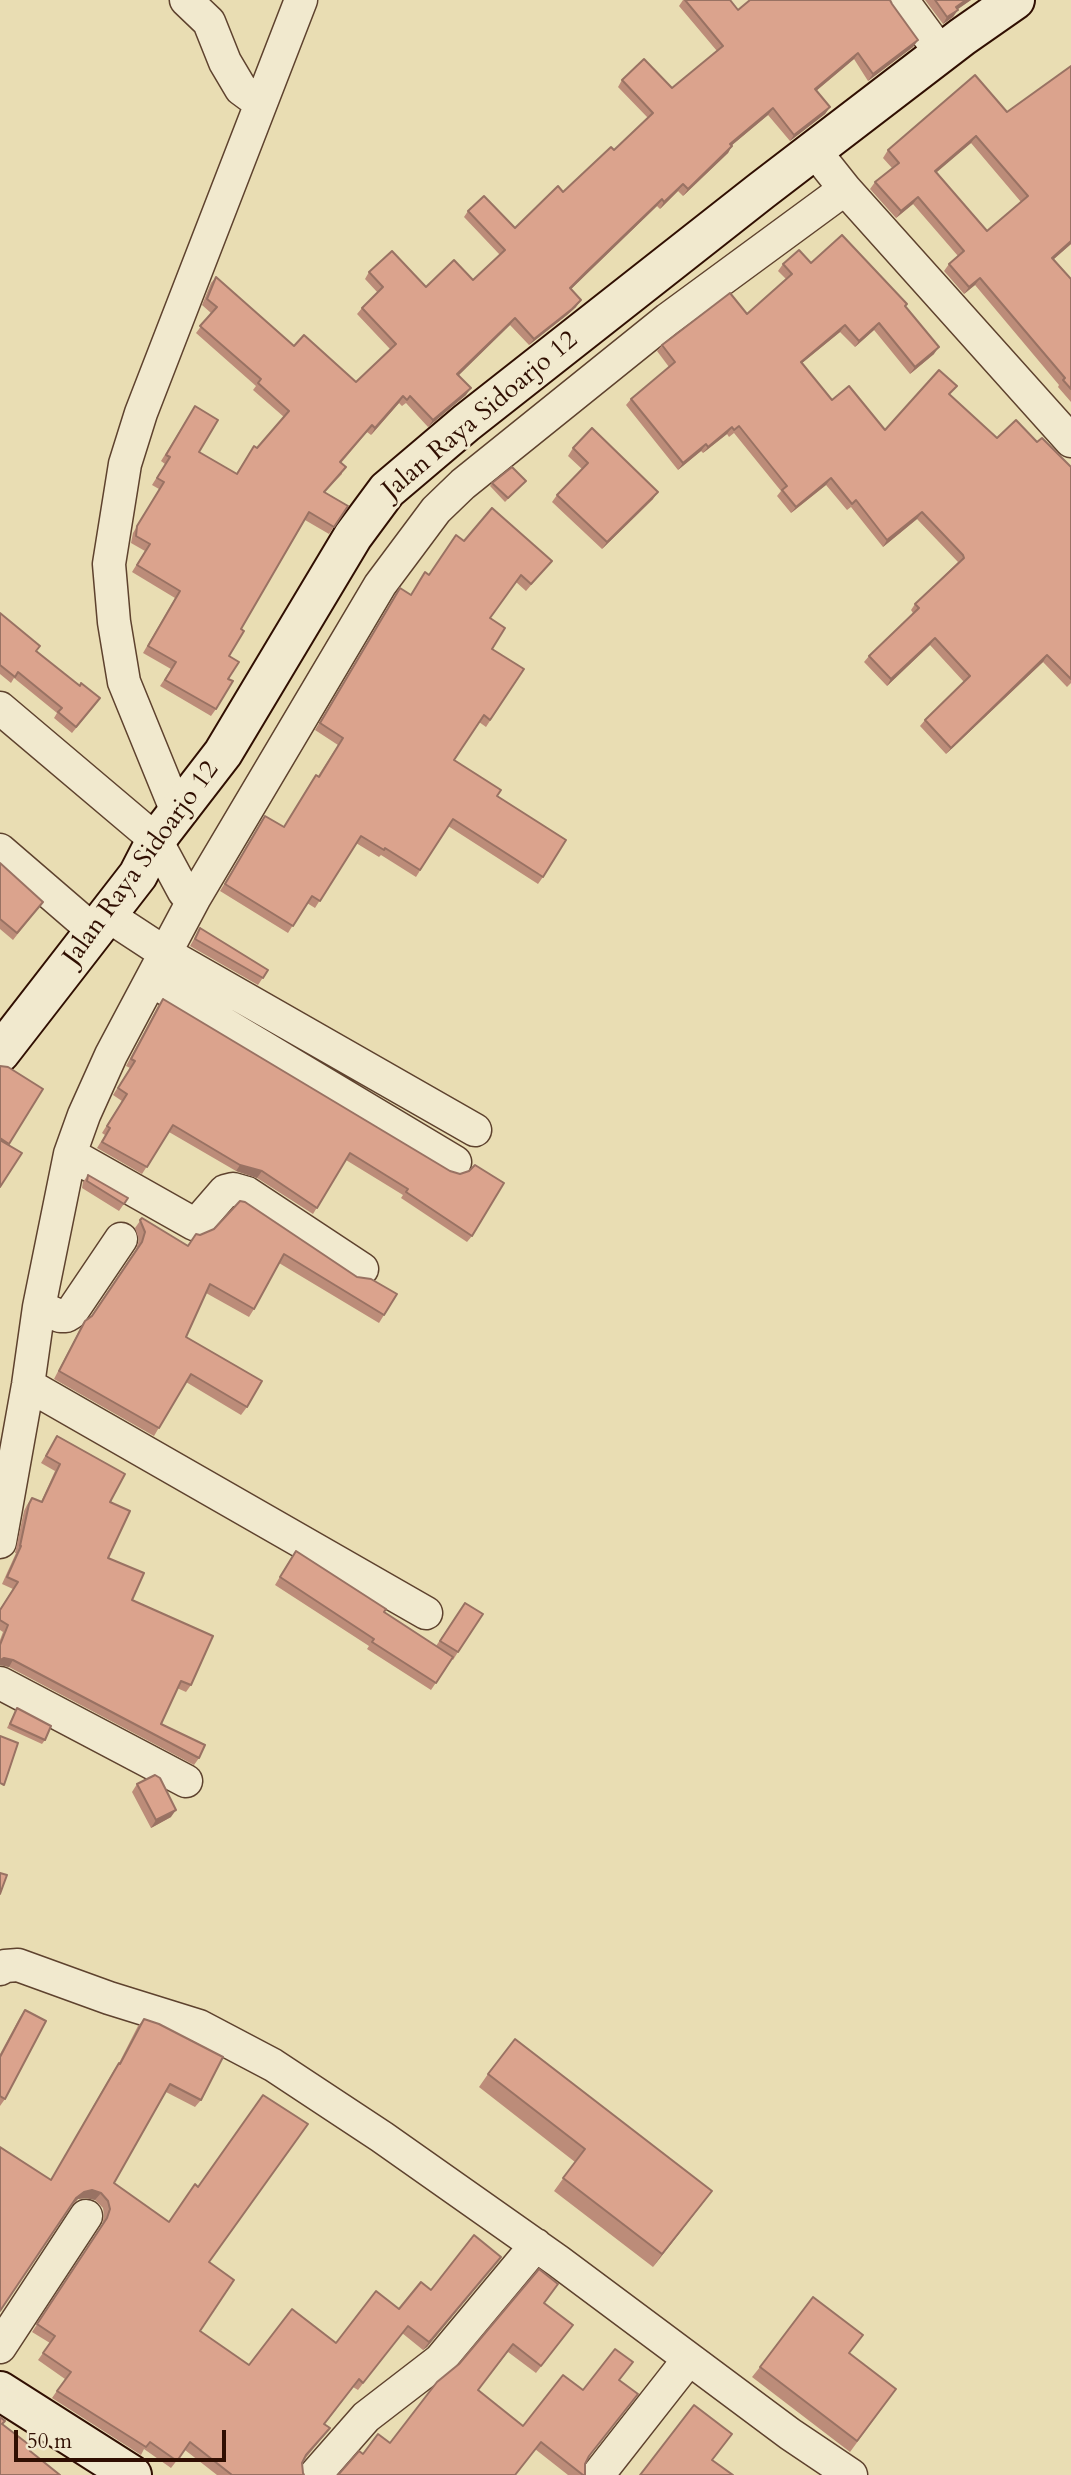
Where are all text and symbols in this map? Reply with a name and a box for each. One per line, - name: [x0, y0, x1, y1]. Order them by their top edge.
- street label: Jalan Raya Sidoarjo 12: [377, 325, 585, 507]
- street label: Jalan Raya Sidoarjo 12: [57, 756, 227, 972]
- scale bar: [18, 2416, 229, 2460]
- text: 50 m: [27, 2427, 72, 2456]

